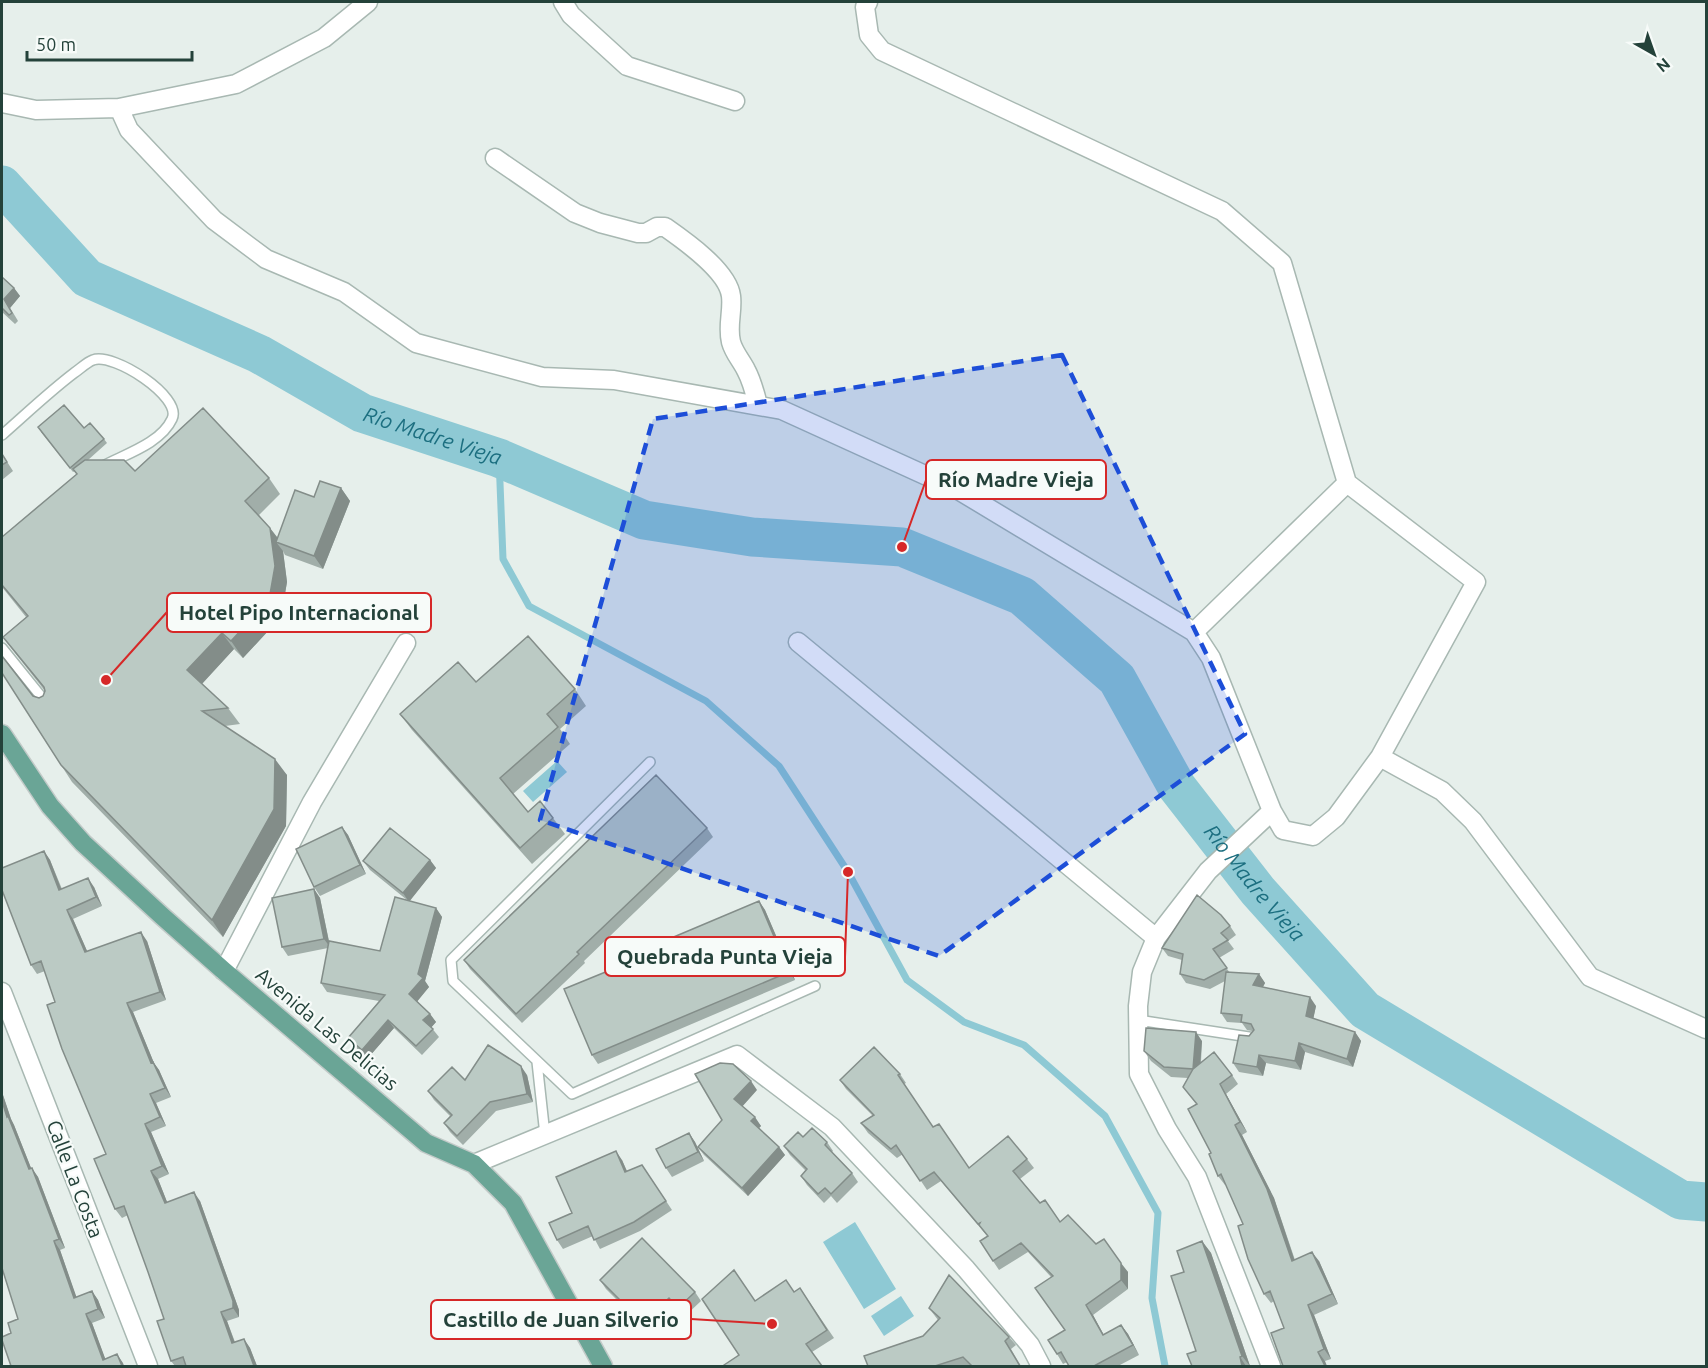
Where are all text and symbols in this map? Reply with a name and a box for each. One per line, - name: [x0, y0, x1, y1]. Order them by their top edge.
- scale bar: [27, 24, 192, 62]
- north arrow: [1624, 24, 1684, 84]
- text: 50 m: [36, 34, 76, 54]
- text: N: [1653, 55, 1674, 76]
- water label: Río Madre Vieja: [361, 401, 505, 469]
- callout: Río Madre Vieja: [926, 460, 1106, 499]
- text: Río Madre Vieja: [938, 467, 1094, 491]
- callout: Hotel Pipo Internacional: [167, 593, 431, 632]
- text: Hotel Pipo Internacional: [179, 600, 419, 624]
- water label: Río Madre Vieja: [1200, 820, 1310, 946]
- callout: Quebrada Punta Vieja: [605, 937, 845, 976]
- text: Quebrada Punta Vieja: [617, 944, 833, 968]
- street label: Avenida Las Delicias: [252, 962, 403, 1095]
- street label: Calle La Costa: [42, 1117, 109, 1241]
- callout: Castillo de Juan Silverio: [431, 1300, 691, 1339]
- text: Castillo de Juan Silverio: [443, 1307, 679, 1331]

